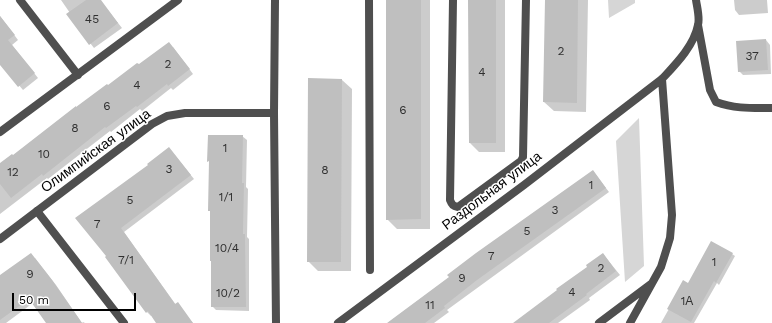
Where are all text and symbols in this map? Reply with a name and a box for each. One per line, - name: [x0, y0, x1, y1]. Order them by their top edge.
- house number: 45: [85, 12, 99, 26]
- house number: 2: [558, 44, 564, 58]
- house number: 37: [745, 49, 759, 63]
- house number: 2: [165, 57, 171, 71]
- house number: 4: [478, 65, 486, 79]
- house number: 4: [133, 78, 141, 92]
- house number: 6: [103, 99, 111, 113]
- house number: 6: [399, 103, 407, 117]
- street label: Олимпийская улица: [38, 106, 154, 196]
- house number: 8: [71, 121, 79, 135]
- house number: 1: [223, 141, 227, 155]
- house number: 10: [38, 147, 50, 161]
- street label: Раздольная улица: [439, 148, 545, 234]
- house number: 3: [166, 162, 172, 176]
- house number: 8: [321, 163, 329, 177]
- house number: 12: [7, 165, 19, 179]
- house number: 1: [589, 178, 593, 192]
- house number: 1/1: [219, 190, 233, 204]
- house number: 5: [127, 193, 133, 207]
- house number: 3: [552, 203, 558, 217]
- house number: 7: [94, 217, 100, 231]
- house number: 5: [524, 224, 530, 238]
- house number: 10/4: [215, 241, 239, 255]
- house number: 7: [488, 249, 494, 263]
- house number: 7/1: [118, 253, 134, 267]
- house number: 1: [712, 255, 716, 269]
- house number: 2: [598, 261, 604, 275]
- house number: 9: [26, 267, 34, 281]
- house number: 9: [458, 271, 466, 285]
- scale bar: [14, 285, 138, 311]
- house number: 4: [568, 285, 576, 299]
- house number: 10/2: [216, 286, 240, 300]
- text: 50 m: [19, 293, 49, 307]
- house number: 1А: [681, 294, 693, 308]
- house number: 11: [425, 298, 435, 312]

